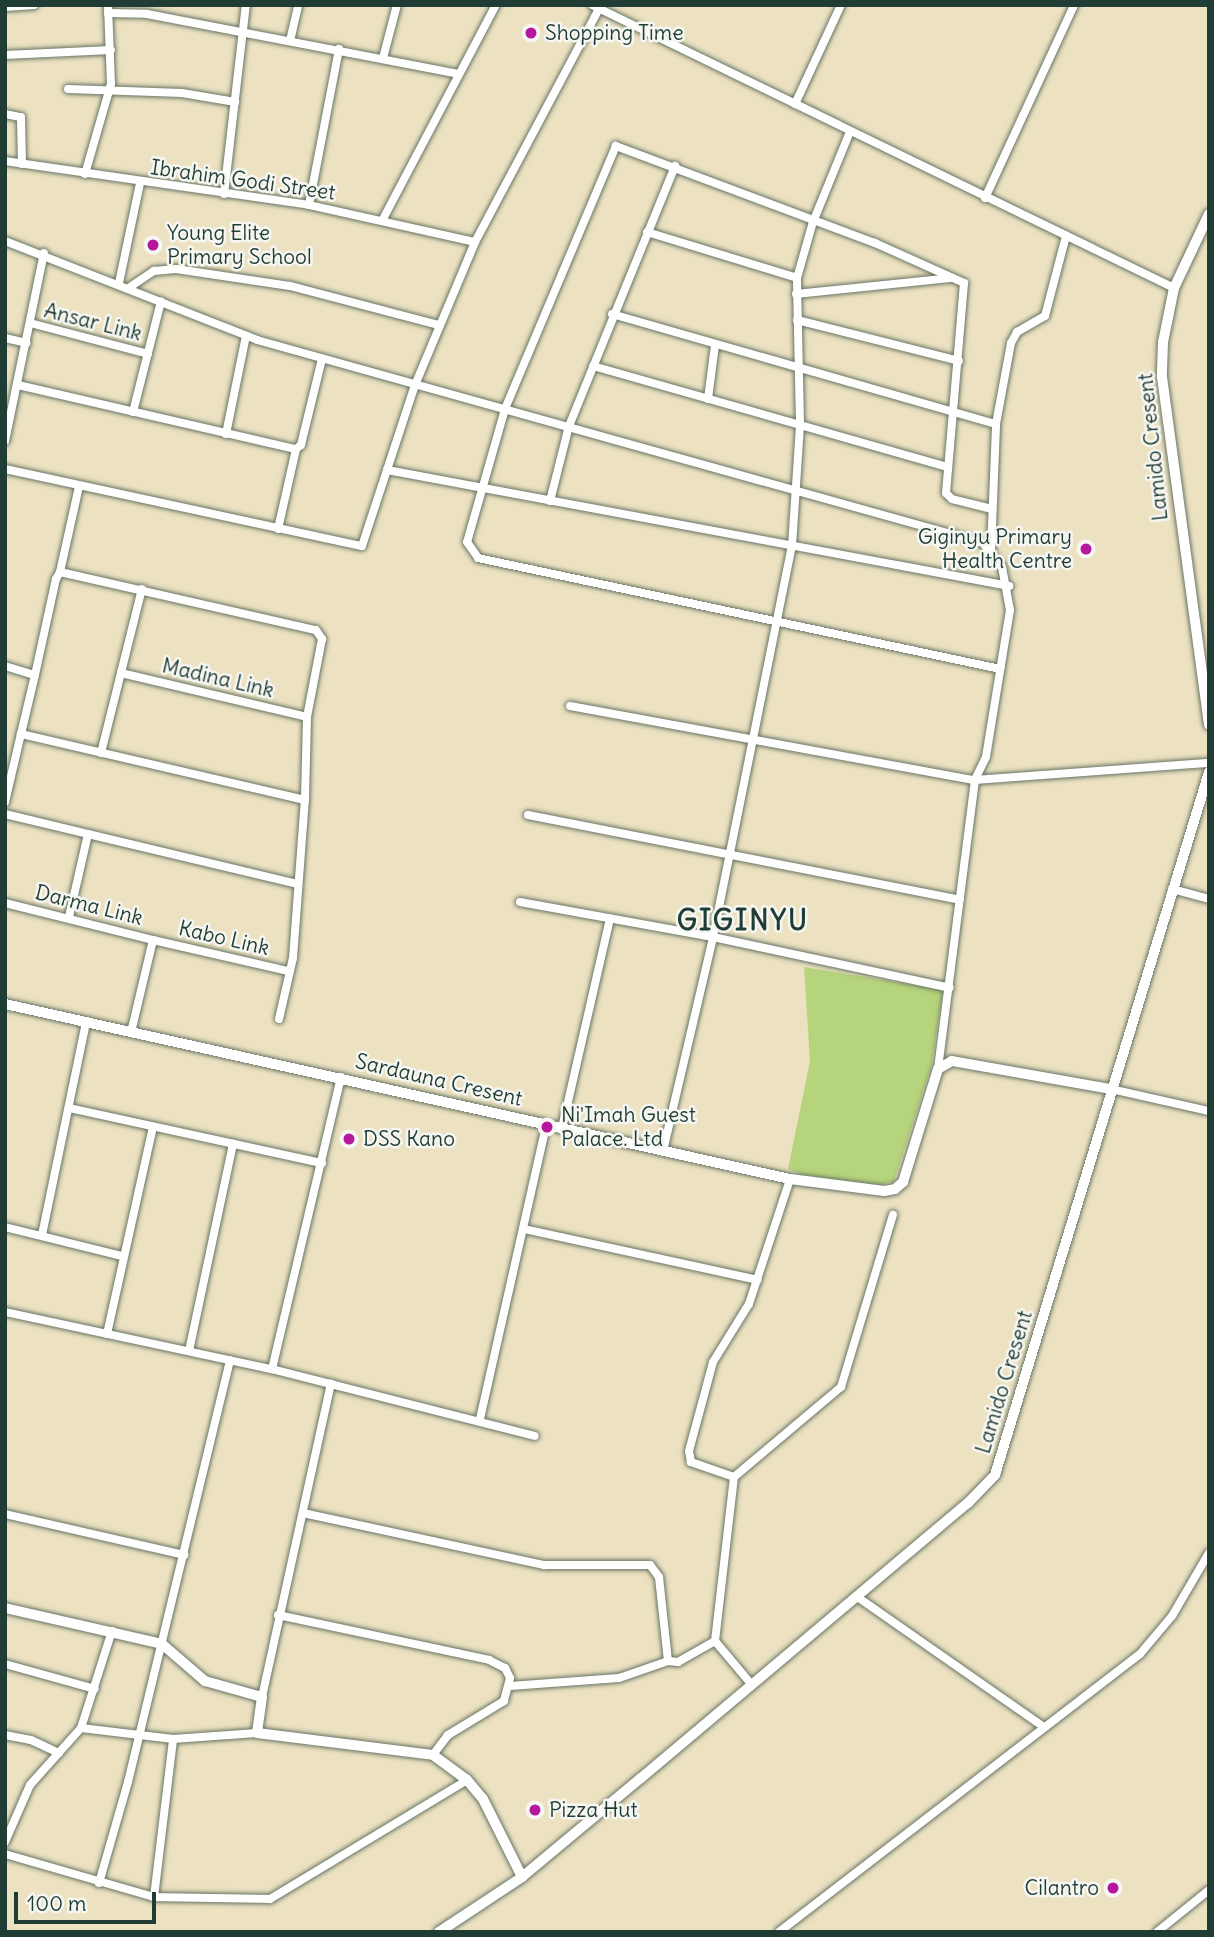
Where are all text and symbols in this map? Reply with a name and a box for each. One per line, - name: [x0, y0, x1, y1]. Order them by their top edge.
- place label: Shopping Time: [545, 20, 684, 46]
- marker: Shopping Time: [523, 25, 539, 41]
- street label: Ibrahim Godi Street: [149, 155, 337, 205]
- place label: Young Elite Primary School: [167, 220, 312, 270]
- marker: Young Elite Primary School: [145, 237, 161, 253]
- street label: Ansar Link: [42, 298, 144, 346]
- street label: Lamido Cresent: [1133, 372, 1173, 522]
- place label: Giginyu Primary Health Centre: [918, 524, 1072, 574]
- marker: Giginyu Primary Health Centre: [1078, 541, 1094, 557]
- street label: Madina Link: [160, 653, 276, 703]
- street label: Darma Link: [33, 879, 145, 931]
- district label: GIGINYU: [678, 903, 808, 937]
- street label: Kabo Link: [176, 915, 272, 961]
- street label: Sardauna Cresent: [353, 1049, 525, 1111]
- place label: Ni'Imah Guest Palace. Ltd: [561, 1102, 696, 1152]
- marker: Ni'Imah Guest Palace. Ltd: [539, 1119, 555, 1135]
- place label: DSS Kano: [363, 1126, 455, 1152]
- marker: DSS Kano: [341, 1131, 357, 1147]
- street label: Lamido Cresent: [970, 1307, 1038, 1457]
- place label: Pizza Hut: [549, 1797, 638, 1823]
- marker: Pizza Hut: [527, 1802, 543, 1818]
- place label: Cilantro: [1025, 1875, 1099, 1901]
- scale bar: [18, 1878, 159, 1922]
- marker: Cilantro: [1105, 1880, 1121, 1896]
- text: 100 m: [27, 1890, 86, 1917]

